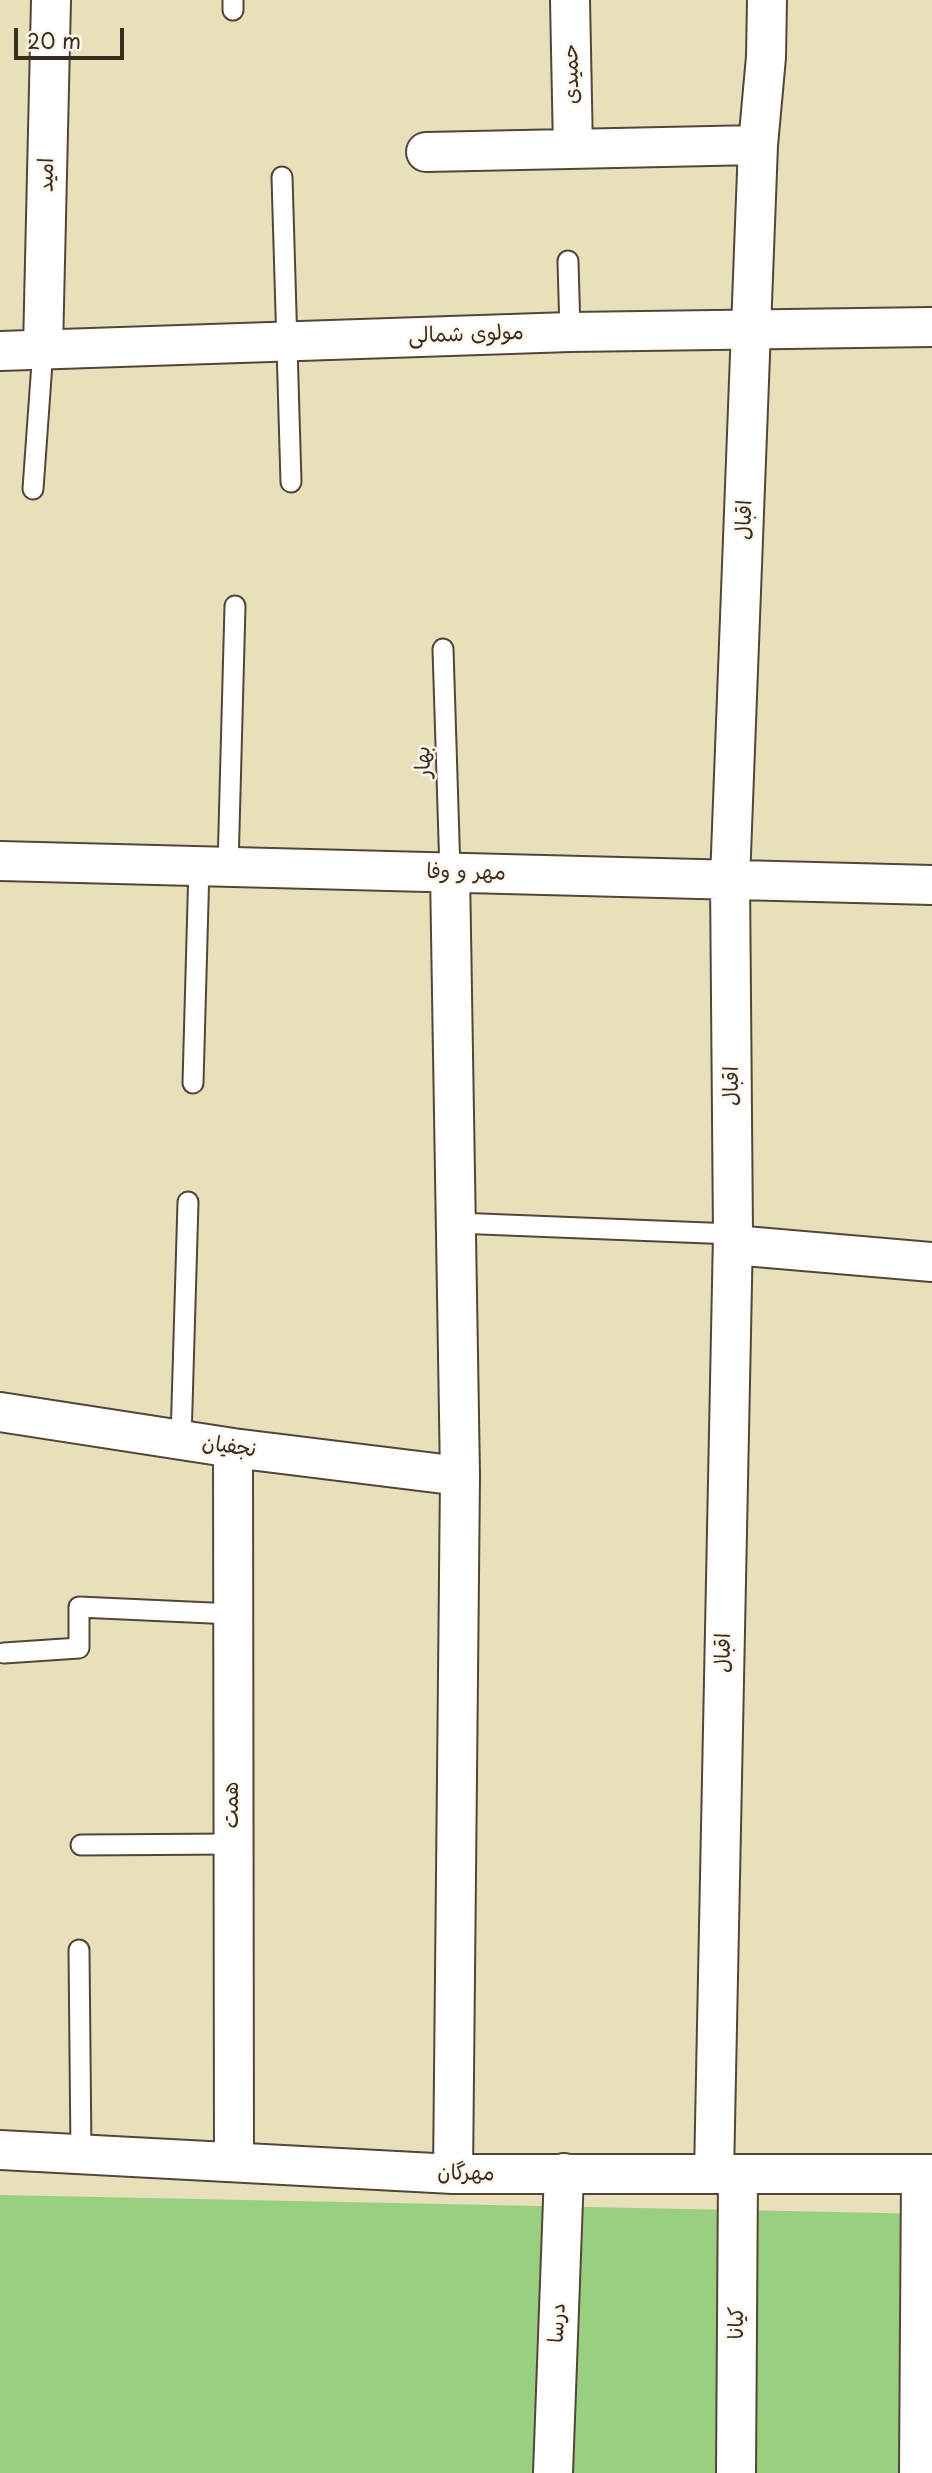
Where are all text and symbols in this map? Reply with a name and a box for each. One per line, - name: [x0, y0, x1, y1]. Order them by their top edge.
- scale bar: [18, 14, 128, 58]
- text: 20 m: [27, 24, 81, 56]
- street label: حمیدی: [559, 44, 585, 104]
- street label: امید: [34, 158, 60, 192]
- street label: مولوی شمالی: [408, 320, 524, 350]
- street label: اقبال: [732, 500, 758, 540]
- street label: بهار: [411, 746, 437, 778]
- street label: مهر و وفا: [426, 860, 506, 886]
- street label: اقبال: [719, 1066, 745, 1106]
- street label: نجفیان: [200, 1431, 258, 1463]
- street label: اقبال: [711, 1633, 737, 1673]
- street label: همت: [219, 1782, 245, 1828]
- street label: مهرگان: [437, 2161, 495, 2187]
- street label: درسا: [544, 2302, 572, 2344]
- street label: کیانا: [724, 2307, 750, 2339]

